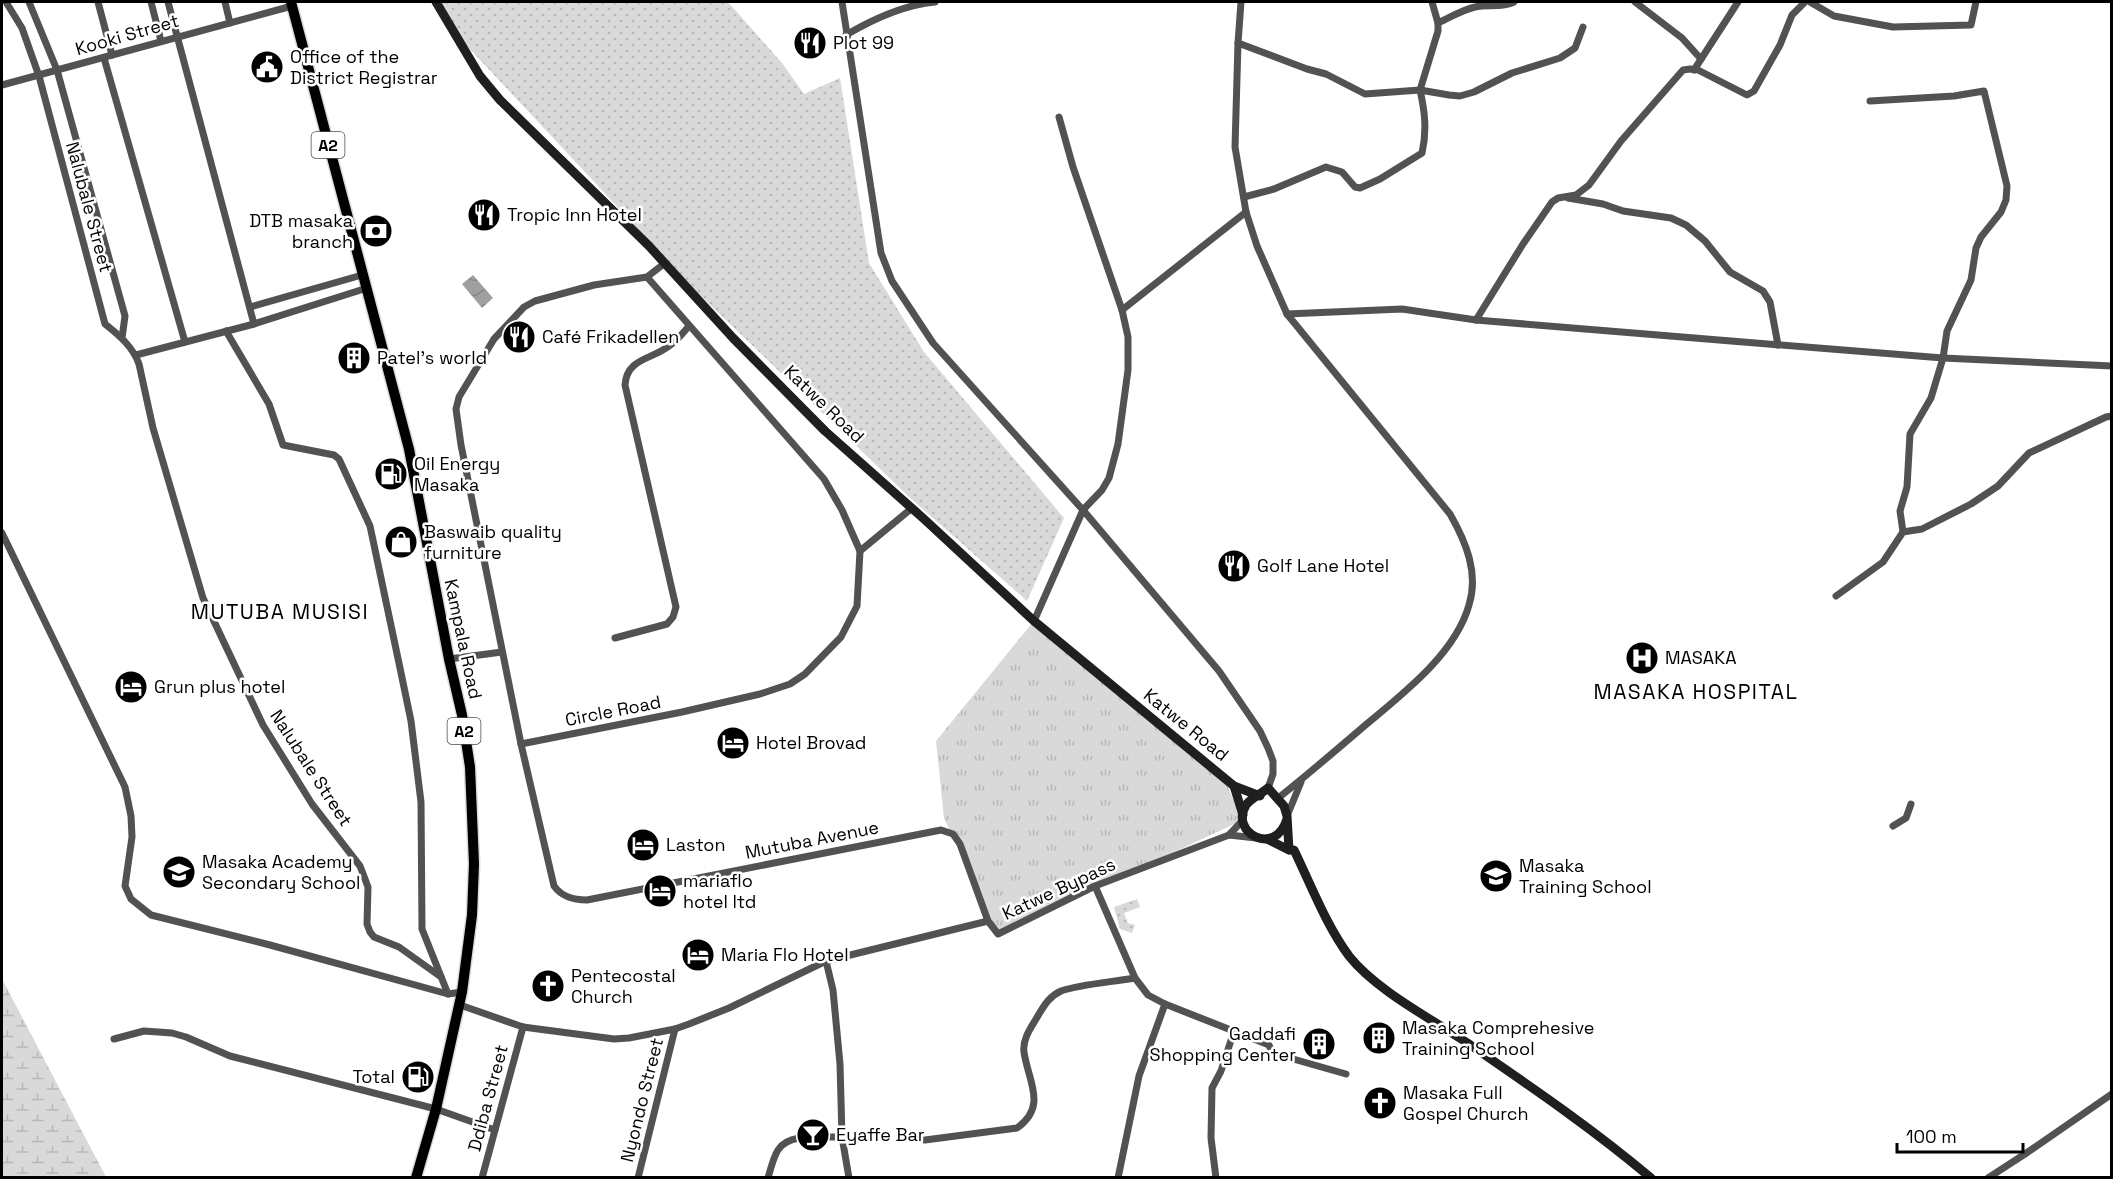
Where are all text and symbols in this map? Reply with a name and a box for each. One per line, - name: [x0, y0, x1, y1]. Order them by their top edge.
- street label: Kooki Street: [72, 9, 181, 60]
- restaurant icon: Plot 99: [792, 25, 828, 61]
- place label: Plot 99: [833, 31, 894, 54]
- place label: Office of the District Registrar: [290, 45, 438, 89]
- public building icon: Office of the District Registrar: [249, 49, 285, 85]
- road number: A2: [312, 132, 344, 158]
- street label: Nalubale Street: [61, 139, 118, 275]
- restaurant icon: Tropic Inn Hotel: [466, 197, 502, 233]
- place label: Tropic Inn Hotel: [507, 203, 642, 226]
- place label: DTB masaka branch: [249, 209, 353, 253]
- bank icon: DTB masaka branch: [358, 213, 394, 249]
- restaurant icon: Café Frikadellen: [501, 319, 537, 355]
- place label: Café Frikadellen: [542, 325, 679, 348]
- building icon: Patel's world: [336, 340, 372, 376]
- place label: Patel's world: [377, 346, 487, 369]
- street label: Katwe Road: [779, 360, 869, 448]
- place label: Oil Energy Masaka: [414, 452, 500, 496]
- fuel station icon: Oil Energy Masaka: [373, 456, 409, 492]
- place label: Baswaib quality furniture: [424, 520, 562, 564]
- shop icon: Baswaib quality furniture: [383, 524, 419, 560]
- restaurant icon: Golf Lane Hotel: [1216, 548, 1252, 584]
- place label: Golf Lane Hotel: [1257, 554, 1389, 577]
- street label: Kampala Road: [440, 577, 487, 701]
- district label: MUTUBA MUSISI: [191, 598, 369, 625]
- hospital icon: MASAKA: [1624, 640, 1660, 676]
- place label: MASAKA: [1665, 646, 1737, 669]
- hotel icon: Grun plus hotel: [113, 669, 149, 705]
- place label: Grun plus hotel: [154, 675, 285, 698]
- district label: MASAKA HOSPITAL: [1594, 678, 1798, 705]
- street label: Katwe Road: [1139, 683, 1233, 766]
- street label: Circle Road: [563, 690, 663, 731]
- street label: Nalubale Street: [265, 705, 358, 830]
- road number: A2: [448, 718, 480, 744]
- hotel icon: Hotel Brovad: [715, 725, 751, 761]
- place label: Hotel Brovad: [756, 731, 866, 754]
- street label: Mutuba Avenue: [743, 815, 881, 864]
- hotel icon: Laston: [625, 827, 661, 863]
- place label: Laston: [666, 833, 726, 856]
- place label: Masaka Academy Secondary School: [202, 850, 360, 894]
- street label: Katwe Bypass: [998, 852, 1119, 925]
- school or university icon: Masaka Academy Secondary School: [161, 854, 197, 890]
- place label: Masaka Training School: [1519, 854, 1652, 898]
- school or university icon: Masaka Training School: [1478, 858, 1514, 894]
- place label: mariaflo hotel ltd: [683, 869, 756, 913]
- hotel icon: mariaflo hotel ltd: [642, 873, 678, 909]
- hotel icon: Maria Flo Hotel: [680, 937, 716, 973]
- place label: Maria Flo Hotel: [721, 943, 849, 966]
- place label: Pentecostal Church: [571, 964, 676, 1008]
- church icon: Pentecostal Church: [530, 968, 566, 1004]
- place label: Masaka Comprehesive Training School: [1402, 1016, 1595, 1060]
- building icon: Masaka Comprehesive Training School: [1361, 1020, 1397, 1056]
- place label: Gaddafi Shopping Center: [1150, 1022, 1296, 1066]
- building icon: Gaddafi Shopping Center: [1301, 1026, 1337, 1062]
- street label: Nyondo Street: [615, 1035, 668, 1165]
- street label: Ddiba Street: [462, 1042, 513, 1154]
- fuel station icon: Total: [400, 1059, 436, 1095]
- place label: Total: [352, 1065, 395, 1088]
- place label: Masaka Full Gospel Church: [1403, 1081, 1529, 1125]
- church icon: Masaka Full Gospel Church: [1362, 1085, 1398, 1121]
- scale bar: [1897, 1116, 2023, 1154]
- bar icon: Eyaffe Bar: [795, 1117, 831, 1153]
- place label: Eyaffe Bar: [836, 1123, 925, 1146]
- text: 100 m: [1906, 1125, 1957, 1148]

